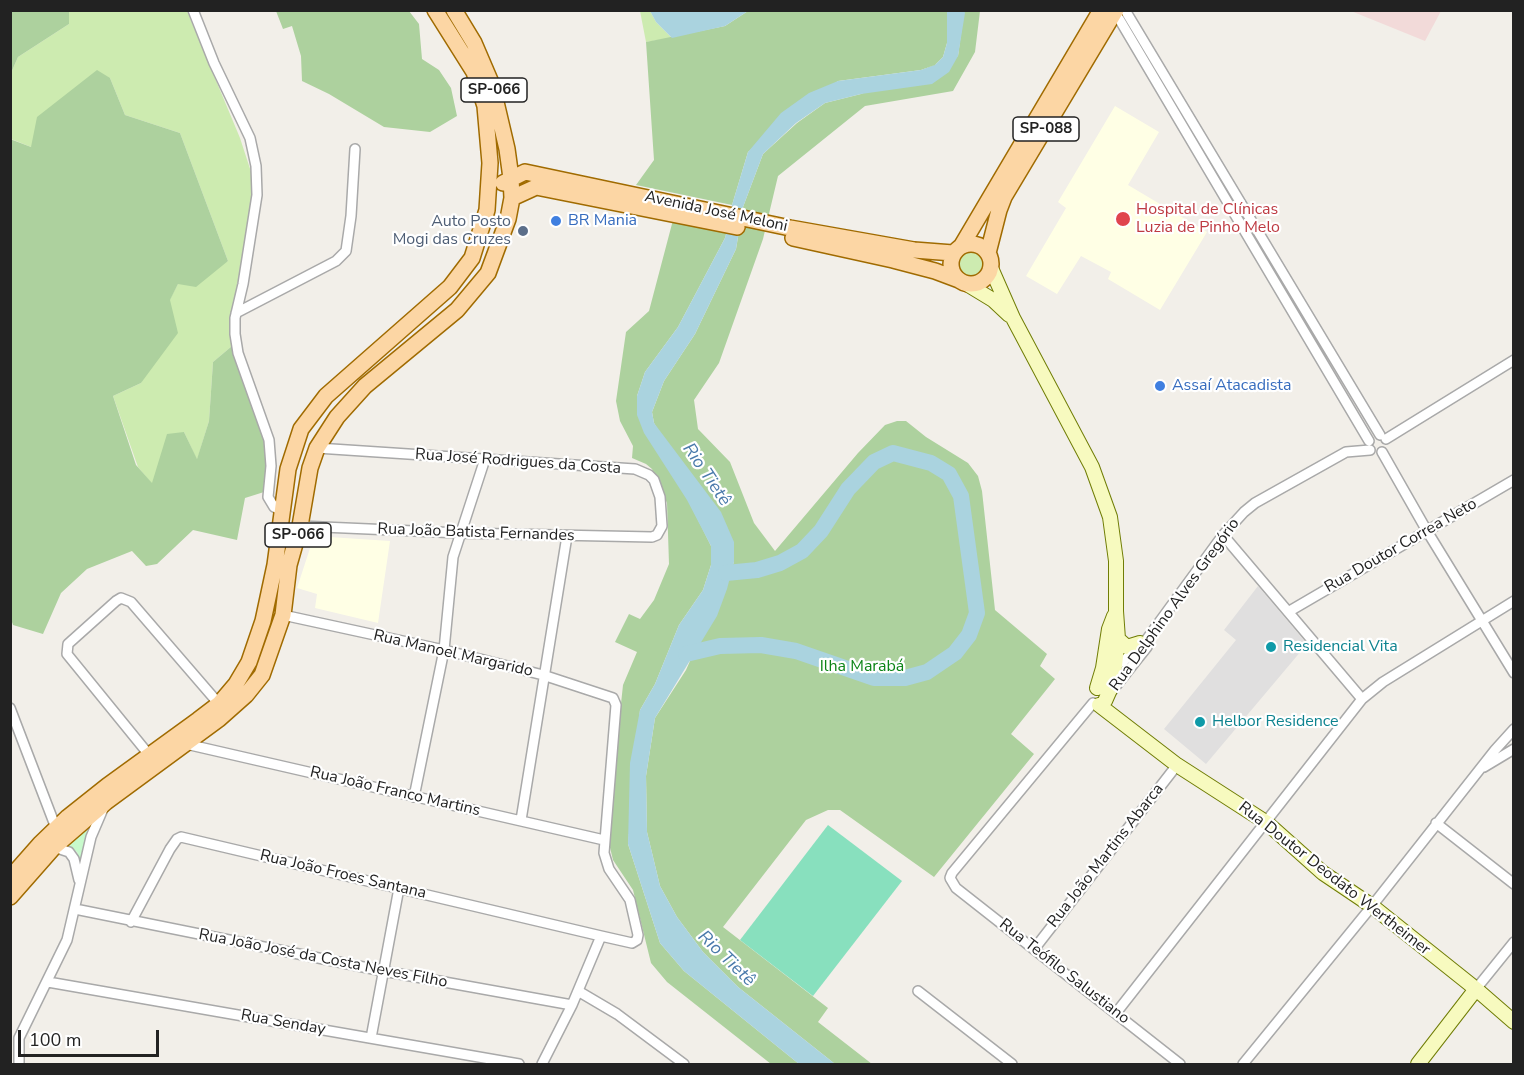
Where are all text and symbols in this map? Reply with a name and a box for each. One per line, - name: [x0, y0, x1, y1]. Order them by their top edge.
- road number: SP-066: [461, 78, 527, 102]
- road number: SP-088: [1013, 117, 1079, 141]
- street label: Avenida José Meloni: [643, 187, 789, 237]
- place label: Hospital de Clínicas Luzia de Pinho Melo: [1136, 200, 1280, 238]
- marker: Hospital de Clínicas Luzia de Pinho Melo: [1114, 210, 1132, 228]
- place label: BR Mania: [568, 211, 637, 231]
- place label: Auto Posto Mogi das Cruzes: [393, 212, 511, 250]
- marker: BR Mania: [549, 214, 563, 228]
- marker: Auto Posto Mogi das Cruzes: [516, 224, 530, 238]
- place label: Assaí Atacadista: [1172, 376, 1291, 396]
- marker: Assaí Atacadista: [1153, 379, 1167, 393]
- water label: Rio Tietê: [677, 439, 735, 511]
- street label: Rua José Rodrigues da Costa: [414, 445, 622, 479]
- street label: Rua Doutor Correa Neto: [1321, 495, 1481, 597]
- street label: Rua Delphino Alves Gregório: [1106, 515, 1244, 695]
- street label: Rua João Batista Fernandes: [377, 520, 575, 546]
- road number: SP-066: [265, 523, 331, 547]
- street label: Rua Manoel Margarido: [371, 626, 535, 682]
- place label: Residencial Vita: [1283, 637, 1398, 657]
- marker: Residencial Vita: [1264, 640, 1278, 654]
- park label: Ilha Marabá: [820, 657, 904, 677]
- place label: Helbor Residence: [1212, 712, 1339, 732]
- marker: Helbor Residence: [1193, 715, 1207, 729]
- street label: Rua João Franco Martins: [308, 763, 482, 821]
- street label: Rua João Martins Abarca: [1044, 780, 1168, 932]
- street label: Rua Doutor Deodato Wertheimer: [1234, 798, 1434, 960]
- street label: Rua João Froes Santana: [258, 846, 428, 904]
- street label: Rua Teófilo Salustiano: [995, 915, 1133, 1029]
- street label: Rua João José da Costa Neves Filho: [197, 925, 449, 993]
- water label: Rio Tietê: [693, 926, 759, 992]
- street label: Rua Senday: [239, 1006, 327, 1040]
- scale bar: [21, 1018, 162, 1056]
- text: 100 m: [29, 1028, 81, 1052]

